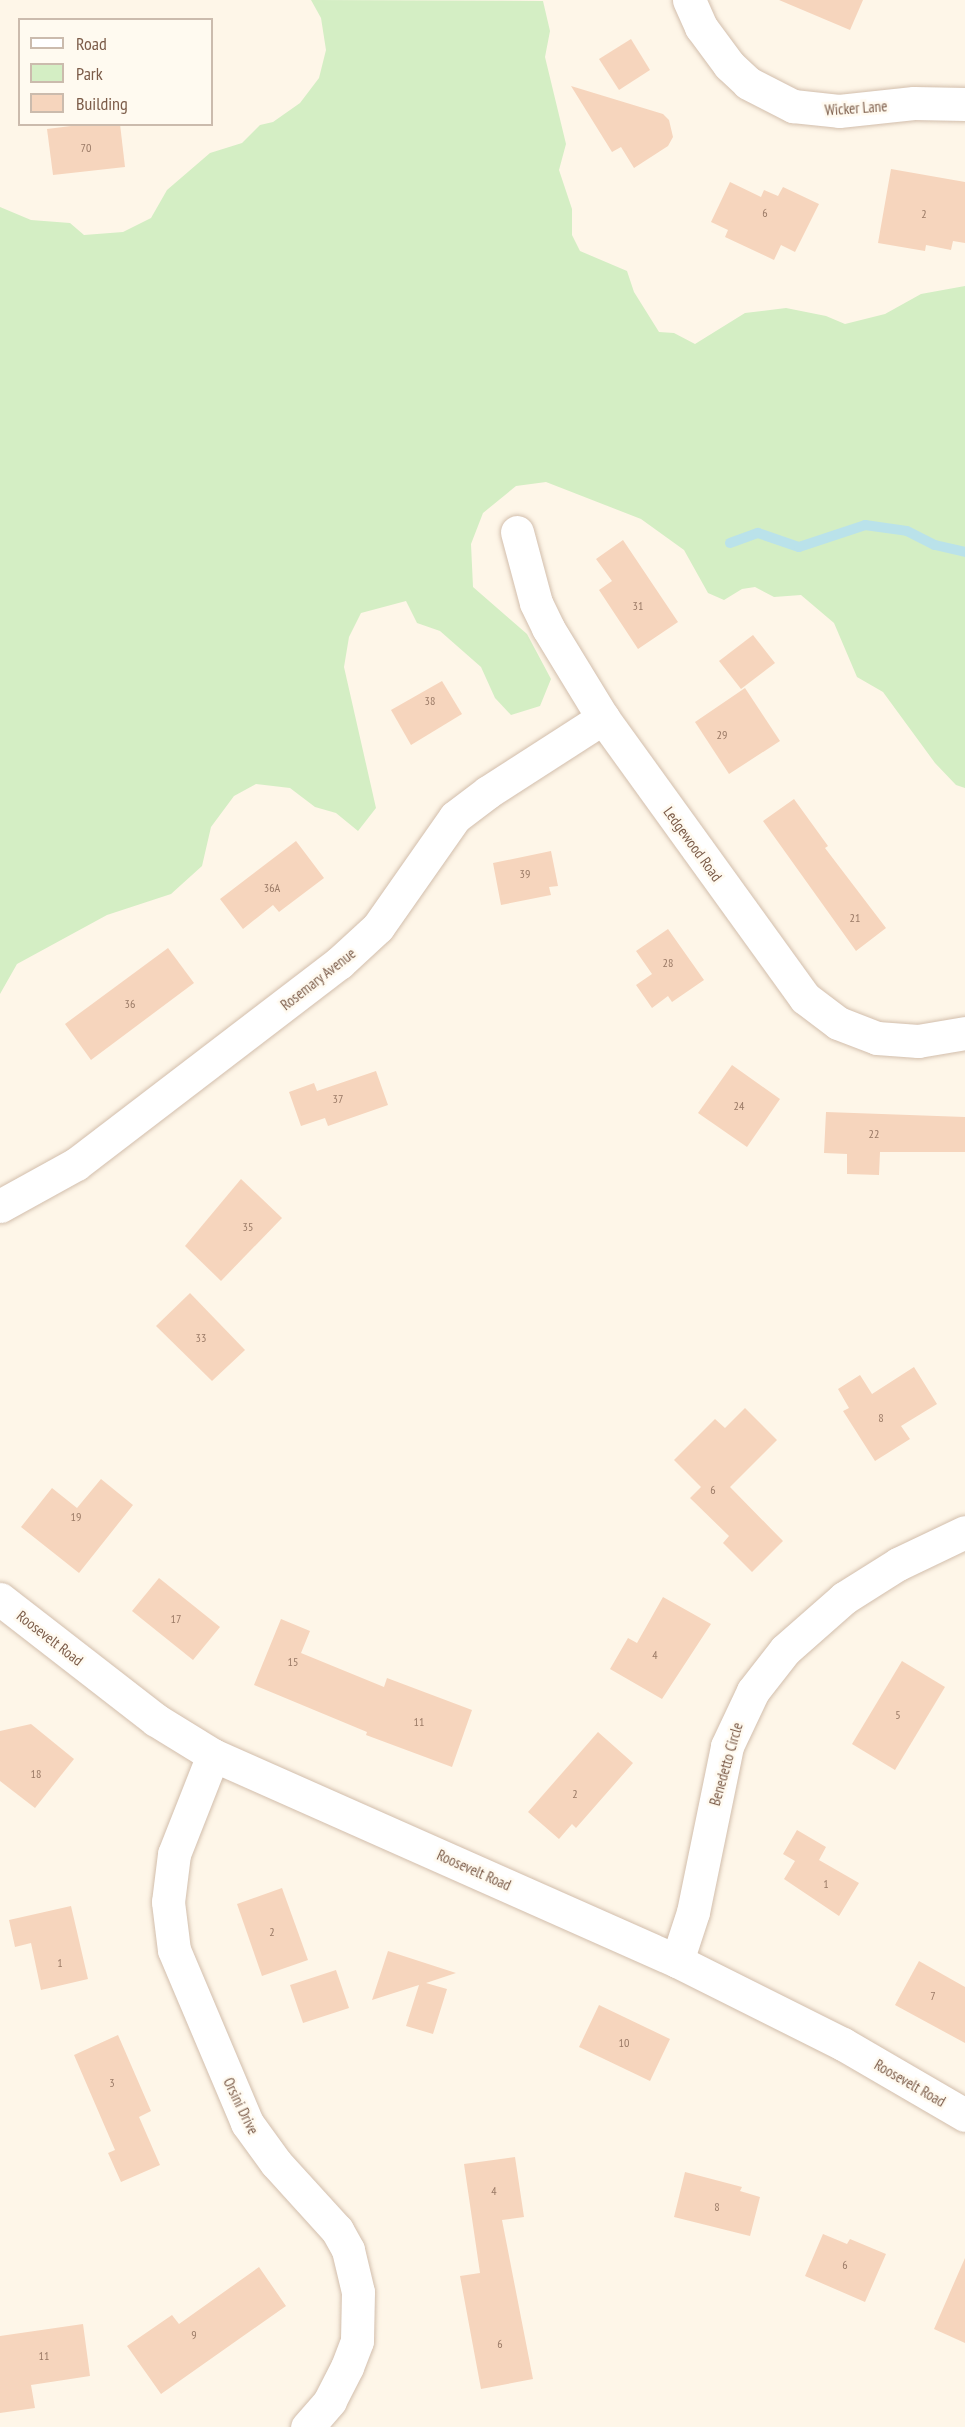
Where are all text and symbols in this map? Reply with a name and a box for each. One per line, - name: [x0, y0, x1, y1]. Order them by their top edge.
- legend: [18, 18, 213, 126]
- text: Road: [76, 32, 107, 55]
- text: Park: [76, 62, 103, 85]
- text: Building: [76, 92, 128, 115]
- street label: Wicker Lane: [824, 97, 888, 119]
- house number: 70: [81, 141, 91, 155]
- house number: 6: [762, 206, 768, 220]
- house number: 2: [921, 207, 927, 221]
- house number: 31: [633, 599, 643, 613]
- house number: 38: [425, 694, 435, 708]
- house number: 29: [717, 728, 727, 742]
- street label: Ledgewood Road: [660, 803, 726, 885]
- house number: 39: [520, 867, 530, 881]
- house number: 36A: [264, 881, 280, 895]
- house number: 21: [850, 911, 860, 925]
- street label: Rosemary Avenue: [277, 944, 359, 1014]
- house number: 28: [663, 956, 673, 970]
- house number: 36: [125, 997, 135, 1011]
- house number: 37: [333, 1092, 343, 1106]
- house number: 24: [734, 1099, 744, 1113]
- house number: 22: [869, 1127, 879, 1141]
- house number: 35: [243, 1220, 253, 1234]
- house number: 33: [196, 1331, 206, 1345]
- house number: 8: [878, 1411, 884, 1425]
- house number: 6: [710, 1483, 716, 1497]
- house number: 19: [71, 1510, 81, 1524]
- street label: Roosevelt Road: [13, 1607, 87, 1669]
- house number: 17: [171, 1612, 181, 1626]
- house number: 4: [652, 1648, 658, 1662]
- house number: 15: [288, 1655, 298, 1669]
- house number: 5: [895, 1708, 901, 1722]
- house number: 11: [414, 1715, 424, 1729]
- street label: Benedetto Circle: [706, 1720, 746, 1808]
- house number: 18: [31, 1767, 41, 1781]
- house number: 2: [572, 1787, 578, 1801]
- street label: Roosevelt Road: [434, 1846, 514, 1894]
- house number: 1: [823, 1877, 829, 1891]
- house number: 2: [269, 1925, 275, 1939]
- house number: 1: [57, 1956, 63, 1970]
- house number: 7: [930, 1989, 936, 2003]
- house number: 10: [619, 2036, 629, 2050]
- street label: Roosevelt Road: [871, 2055, 949, 2111]
- street label: Orsini Drive: [220, 2075, 262, 2137]
- house number: 3: [109, 2076, 115, 2090]
- house number: 4: [491, 2184, 497, 2198]
- house number: 8: [714, 2200, 720, 2214]
- house number: 6: [842, 2258, 848, 2272]
- house number: 9: [191, 2328, 197, 2342]
- house number: 6: [497, 2337, 503, 2351]
- house number: 11: [39, 2349, 49, 2363]

